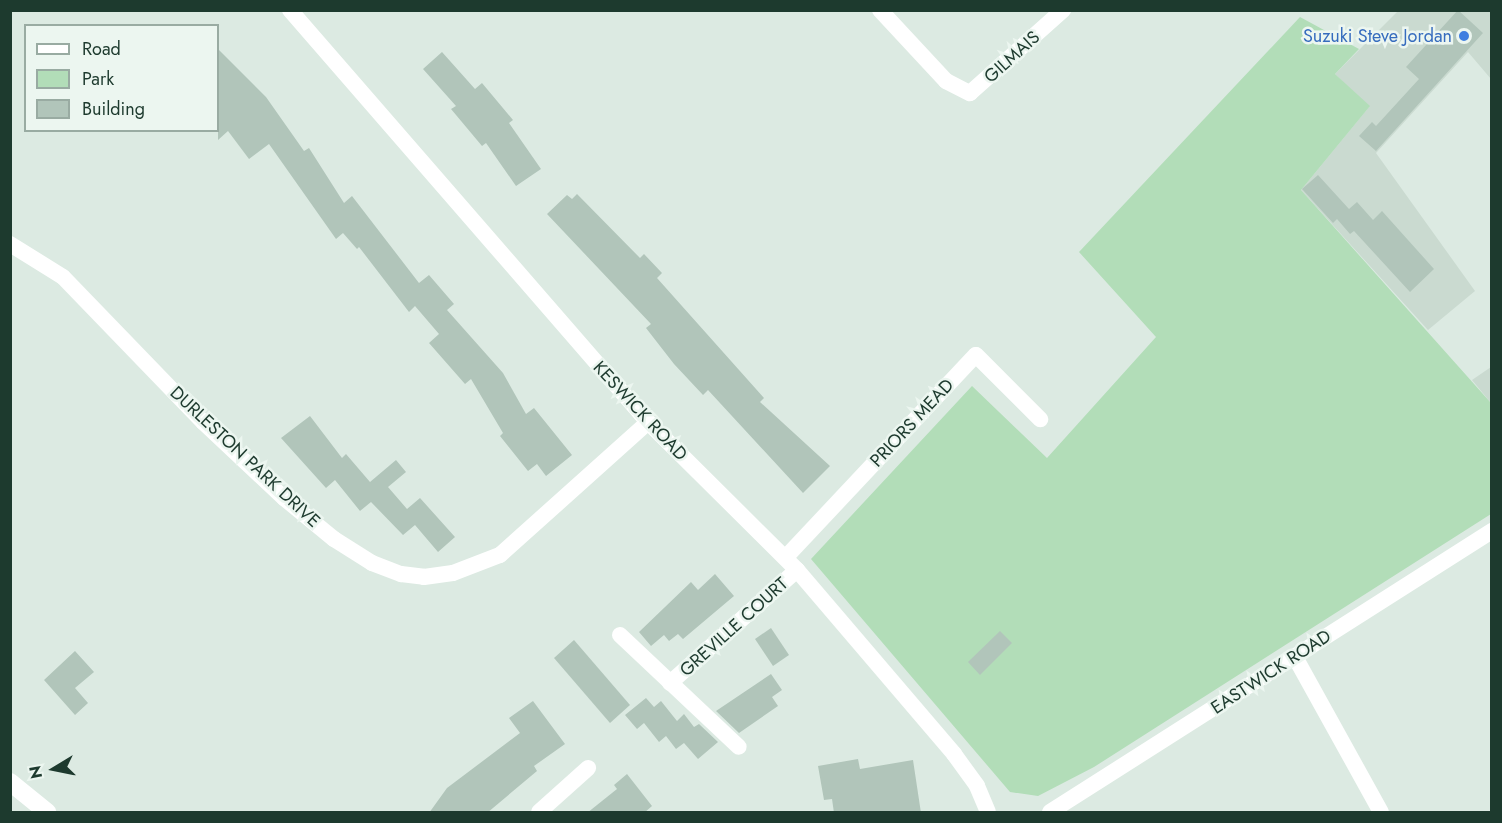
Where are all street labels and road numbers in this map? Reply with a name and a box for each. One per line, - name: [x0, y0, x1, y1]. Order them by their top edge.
- street label: GILMAIS: [980, 26, 1044, 88]
- street label: KESWICK ROAD: [588, 357, 692, 465]
- street label: PRIORS MEAD: [866, 374, 958, 472]
- street label: DURLESTON PARK DRIVE: [166, 382, 324, 532]
- street label: GREVILLE COURT: [676, 573, 792, 681]
- street label: EASTWICK ROAD: [1207, 625, 1335, 719]

